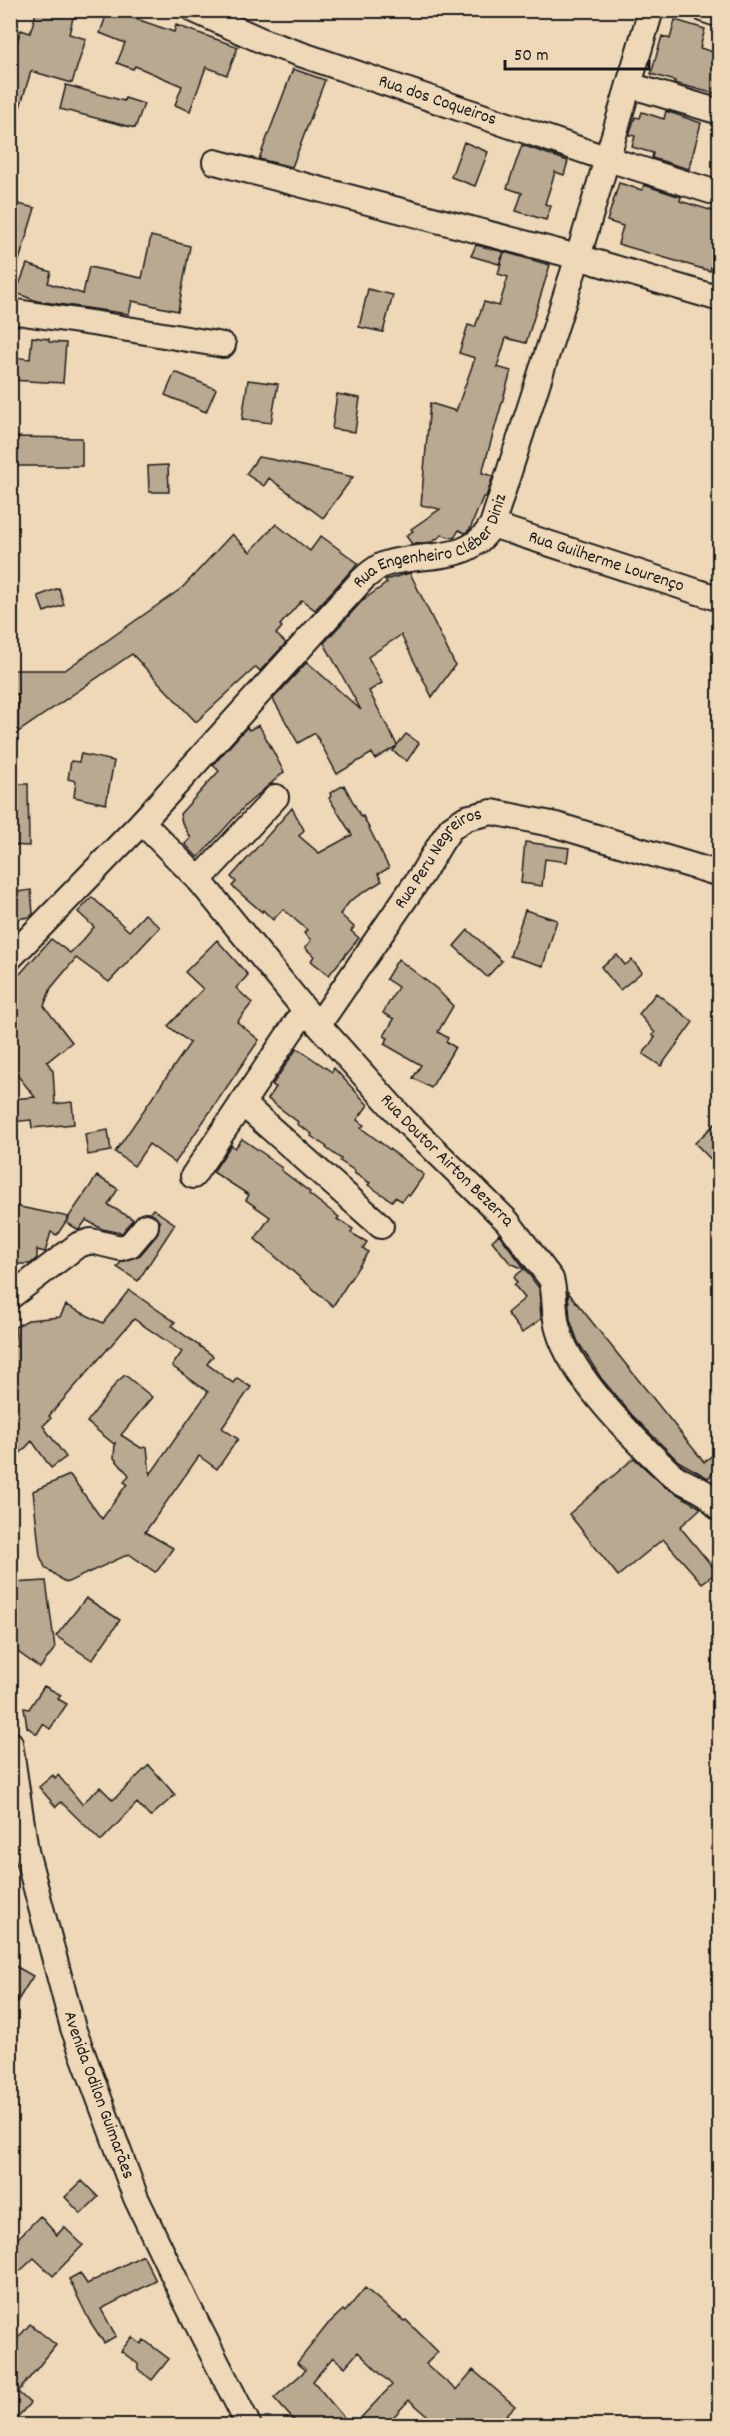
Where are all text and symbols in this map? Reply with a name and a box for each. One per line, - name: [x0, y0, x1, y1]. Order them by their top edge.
- scale bar: [505, 33, 649, 71]
- text: 50 m: [514, 44, 549, 69]
- street label: Rua dos Coqueiros: [375, 69, 500, 133]
- street label: Rua Engenheiro Cléber Diniz: [347, 490, 514, 594]
- street label: Rua Guilherme Lourenço: [525, 525, 687, 599]
- street label: Rua Peru Negreiros: [389, 802, 484, 914]
- street label: Rua Doutor Airton Bezerra: [374, 1089, 520, 1233]
- street label: Avenida Odilon Guimarães: [57, 2009, 140, 2183]

